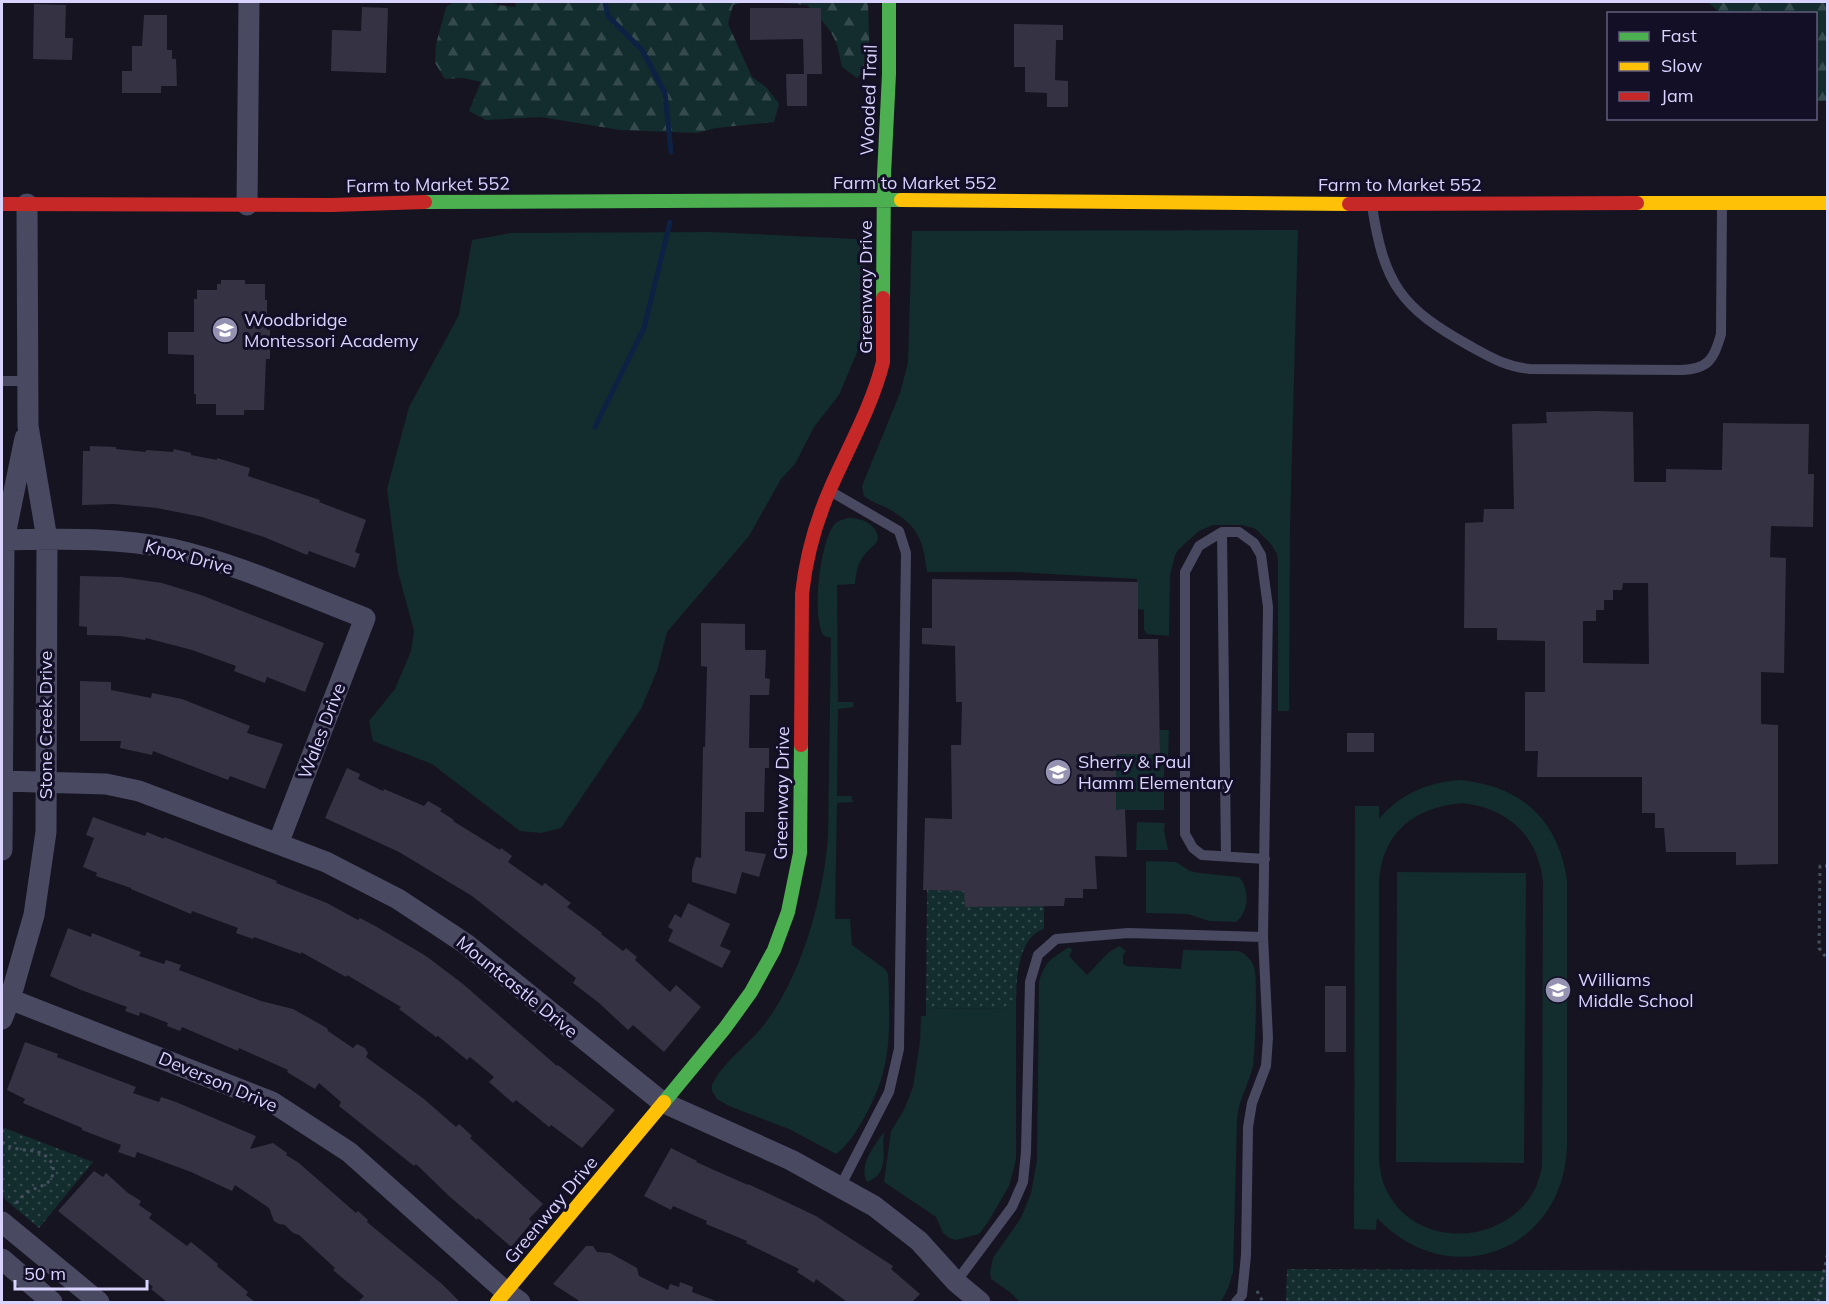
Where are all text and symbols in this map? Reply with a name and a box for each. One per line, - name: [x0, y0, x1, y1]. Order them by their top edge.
- legend: [1607, 12, 1817, 120]
- text: Fast: [1661, 24, 1697, 47]
- street label: Wooded Trail: [855, 44, 882, 156]
- text: Slow: [1661, 54, 1703, 77]
- text: Jam: [1661, 84, 1694, 107]
- street label: Farm to Market 552: [833, 171, 997, 194]
- street label: Farm to Market 552: [346, 172, 510, 197]
- street label: Farm to Market 552: [1318, 173, 1482, 196]
- street label: Greenway Drive: [854, 220, 877, 354]
- place label: Woodbridge Montessori Academy: [244, 308, 419, 352]
- school or university icon: Woodbridge Montessori Academy: [210, 315, 240, 345]
- street label: Knox Drive: [143, 534, 235, 579]
- street label: Stone Creek Drive: [34, 651, 57, 799]
- street label: Wales Drive: [293, 680, 350, 782]
- street label: Greenway Drive: [769, 726, 794, 860]
- place label: Sherry & Paul Hamm Elementary: [1078, 750, 1234, 794]
- school or university icon: Sherry & Paul Hamm Elementary: [1043, 757, 1073, 787]
- street label: Mountcastle Drive: [452, 931, 583, 1043]
- place label: Williams Middle School: [1578, 968, 1694, 1012]
- school or university icon: Williams Middle School: [1543, 975, 1573, 1005]
- street label: Deverson Drive: [155, 1046, 281, 1117]
- street label: Greenway Drive: [499, 1151, 602, 1268]
- scale bar: [15, 1253, 147, 1291]
- text: 50 m: [24, 1262, 66, 1285]

